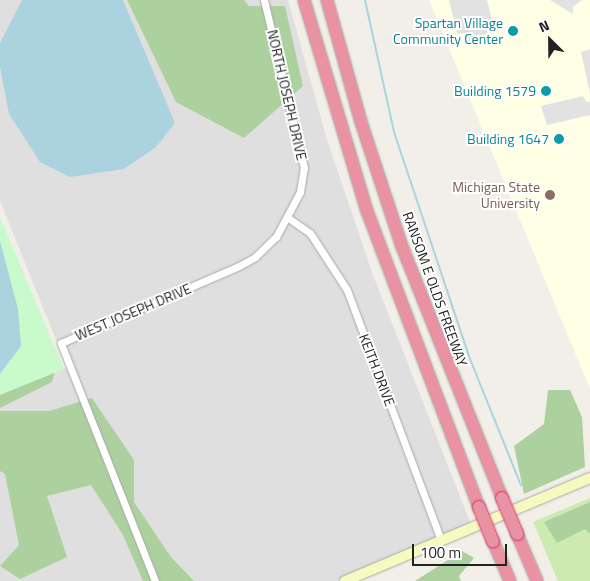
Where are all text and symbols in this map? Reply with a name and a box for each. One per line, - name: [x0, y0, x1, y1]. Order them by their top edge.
- text: N: [535, 14, 553, 37]
- place label: Spartan Village Community Center: [393, 15, 503, 48]
- north arrow: [525, 15, 575, 65]
- marker: Spartan Village Community Center: [507, 25, 519, 37]
- street label: NORTH JOSEPH DRIVE: [264, 28, 310, 162]
- place label: Building 1579: [454, 83, 536, 99]
- marker: Building 1579: [540, 85, 552, 97]
- place label: Building 1647: [467, 131, 549, 147]
- marker: Building 1647: [553, 133, 565, 145]
- place label: Michigan State University: [452, 179, 540, 212]
- marker: Michigan State University: [544, 189, 556, 201]
- street label: RANSOM E OLDS FREEWAY: [399, 209, 471, 369]
- street label: WEST JOSEPH DRIVE: [72, 280, 194, 344]
- street label: KEITH DRIVE: [356, 331, 398, 409]
- scale bar: [415, 534, 510, 566]
- text: 100 m: [420, 541, 461, 564]

